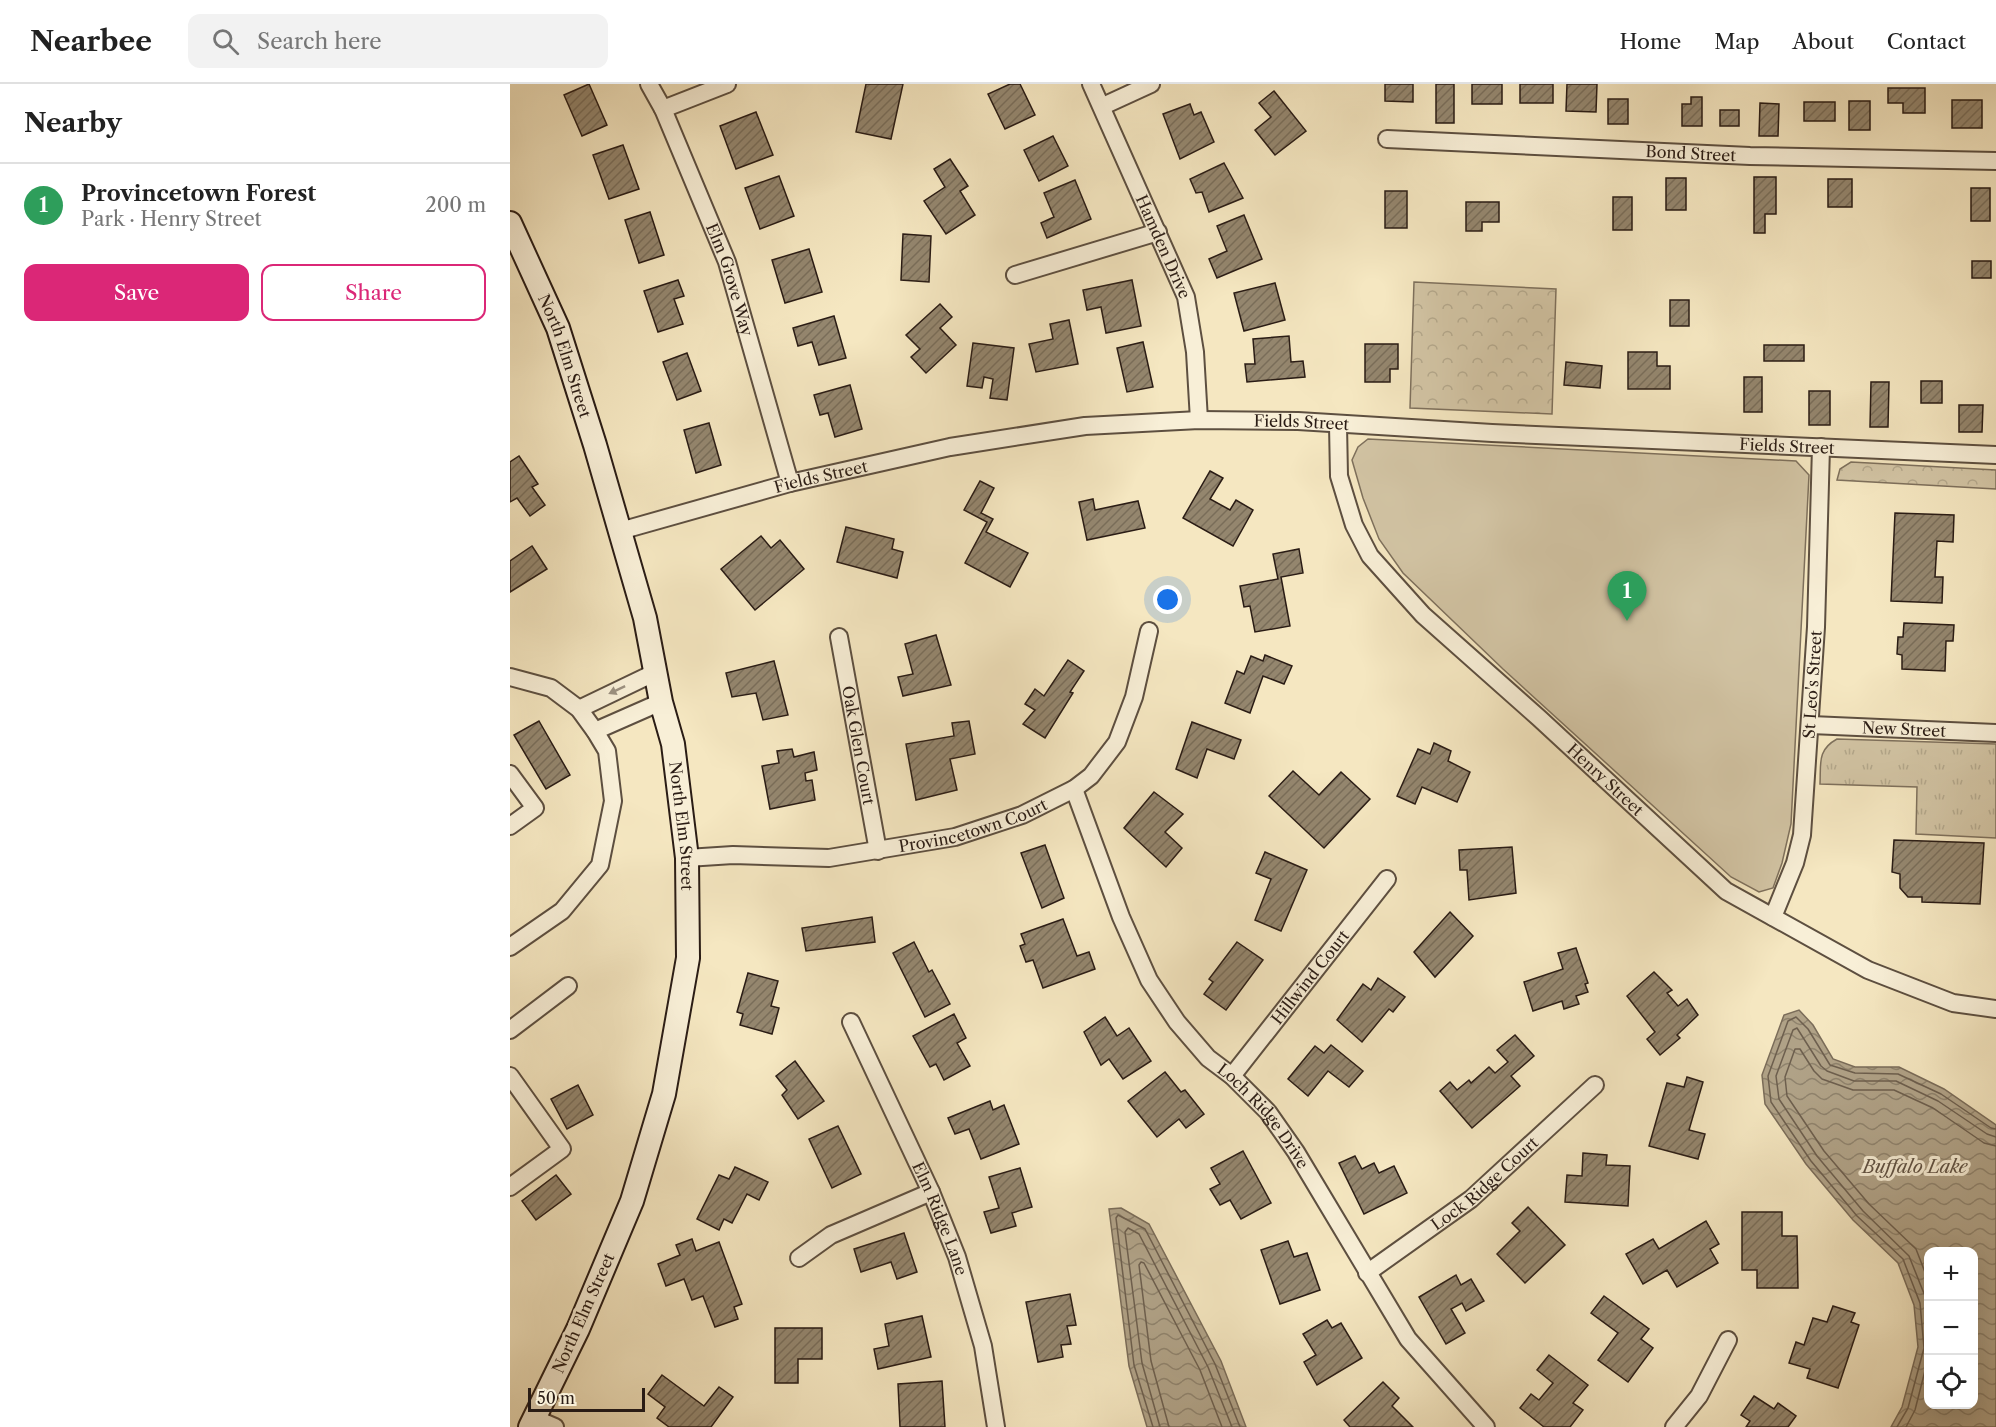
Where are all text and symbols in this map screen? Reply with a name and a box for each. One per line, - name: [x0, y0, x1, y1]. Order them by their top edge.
- search box: [188, 14, 608, 68]
- text: Nearbee: [30, 24, 152, 58]
- icon: search: [209, 25, 242, 58]
- text: Search here: [257, 28, 382, 55]
- text: Home: [1620, 29, 1681, 54]
- text: Map: [1714, 29, 1759, 54]
- text: About: [1792, 29, 1854, 54]
- text: Contact: [1887, 29, 1966, 54]
- text: Nearby: [24, 107, 122, 139]
- street label: Bond Street: [1645, 141, 1737, 165]
- text: Provincetown Forest: [81, 180, 316, 207]
- street label: Hamden Drive: [1132, 192, 1195, 302]
- text: 1: [39, 193, 48, 217]
- text: 200 m: [425, 193, 486, 217]
- text: Park · Henry Street: [81, 207, 262, 231]
- street label: Elm Grove Way: [702, 220, 758, 339]
- button: Save: [24, 264, 249, 321]
- button: Share: [261, 264, 486, 321]
- street label: North Elm Street: [534, 291, 596, 420]
- street label: Fields Street: [1254, 411, 1350, 434]
- street label: Fields Street: [1739, 434, 1835, 458]
- street label: Fields Street: [772, 456, 870, 497]
- pin: 1: [1608, 572, 1646, 621]
- your location: [1153, 585, 1182, 614]
- street label: St Leo's Street: [1799, 629, 1826, 739]
- street label: Oak Glen Court: [838, 684, 879, 807]
- one-way arrow: [609, 686, 626, 695]
- street label: New Street: [1862, 717, 1947, 741]
- street label: Henry Street: [1563, 739, 1648, 820]
- street label: North Elm Street: [665, 760, 697, 891]
- street label: Provincetown Court: [897, 794, 1051, 856]
- street label: Hillwind Court: [1267, 926, 1353, 1028]
- street label: Loch Ridge Drive: [1214, 1059, 1313, 1172]
- street label: Lock Ridge Court: [1427, 1132, 1542, 1234]
- water label: Buffalo Lake: [1860, 1156, 1969, 1178]
- street label: Elm Ridge Lane: [908, 1159, 972, 1278]
- map controls: [1924, 1247, 1978, 1409]
- button: +: [1924, 1247, 1978, 1301]
- street label: North Elm Street: [548, 1249, 619, 1376]
- button: −: [1924, 1301, 1978, 1355]
- button: locate: [1924, 1355, 1978, 1409]
- scale bar: [528, 1385, 645, 1412]
- text: 50 m: [537, 1388, 575, 1408]

